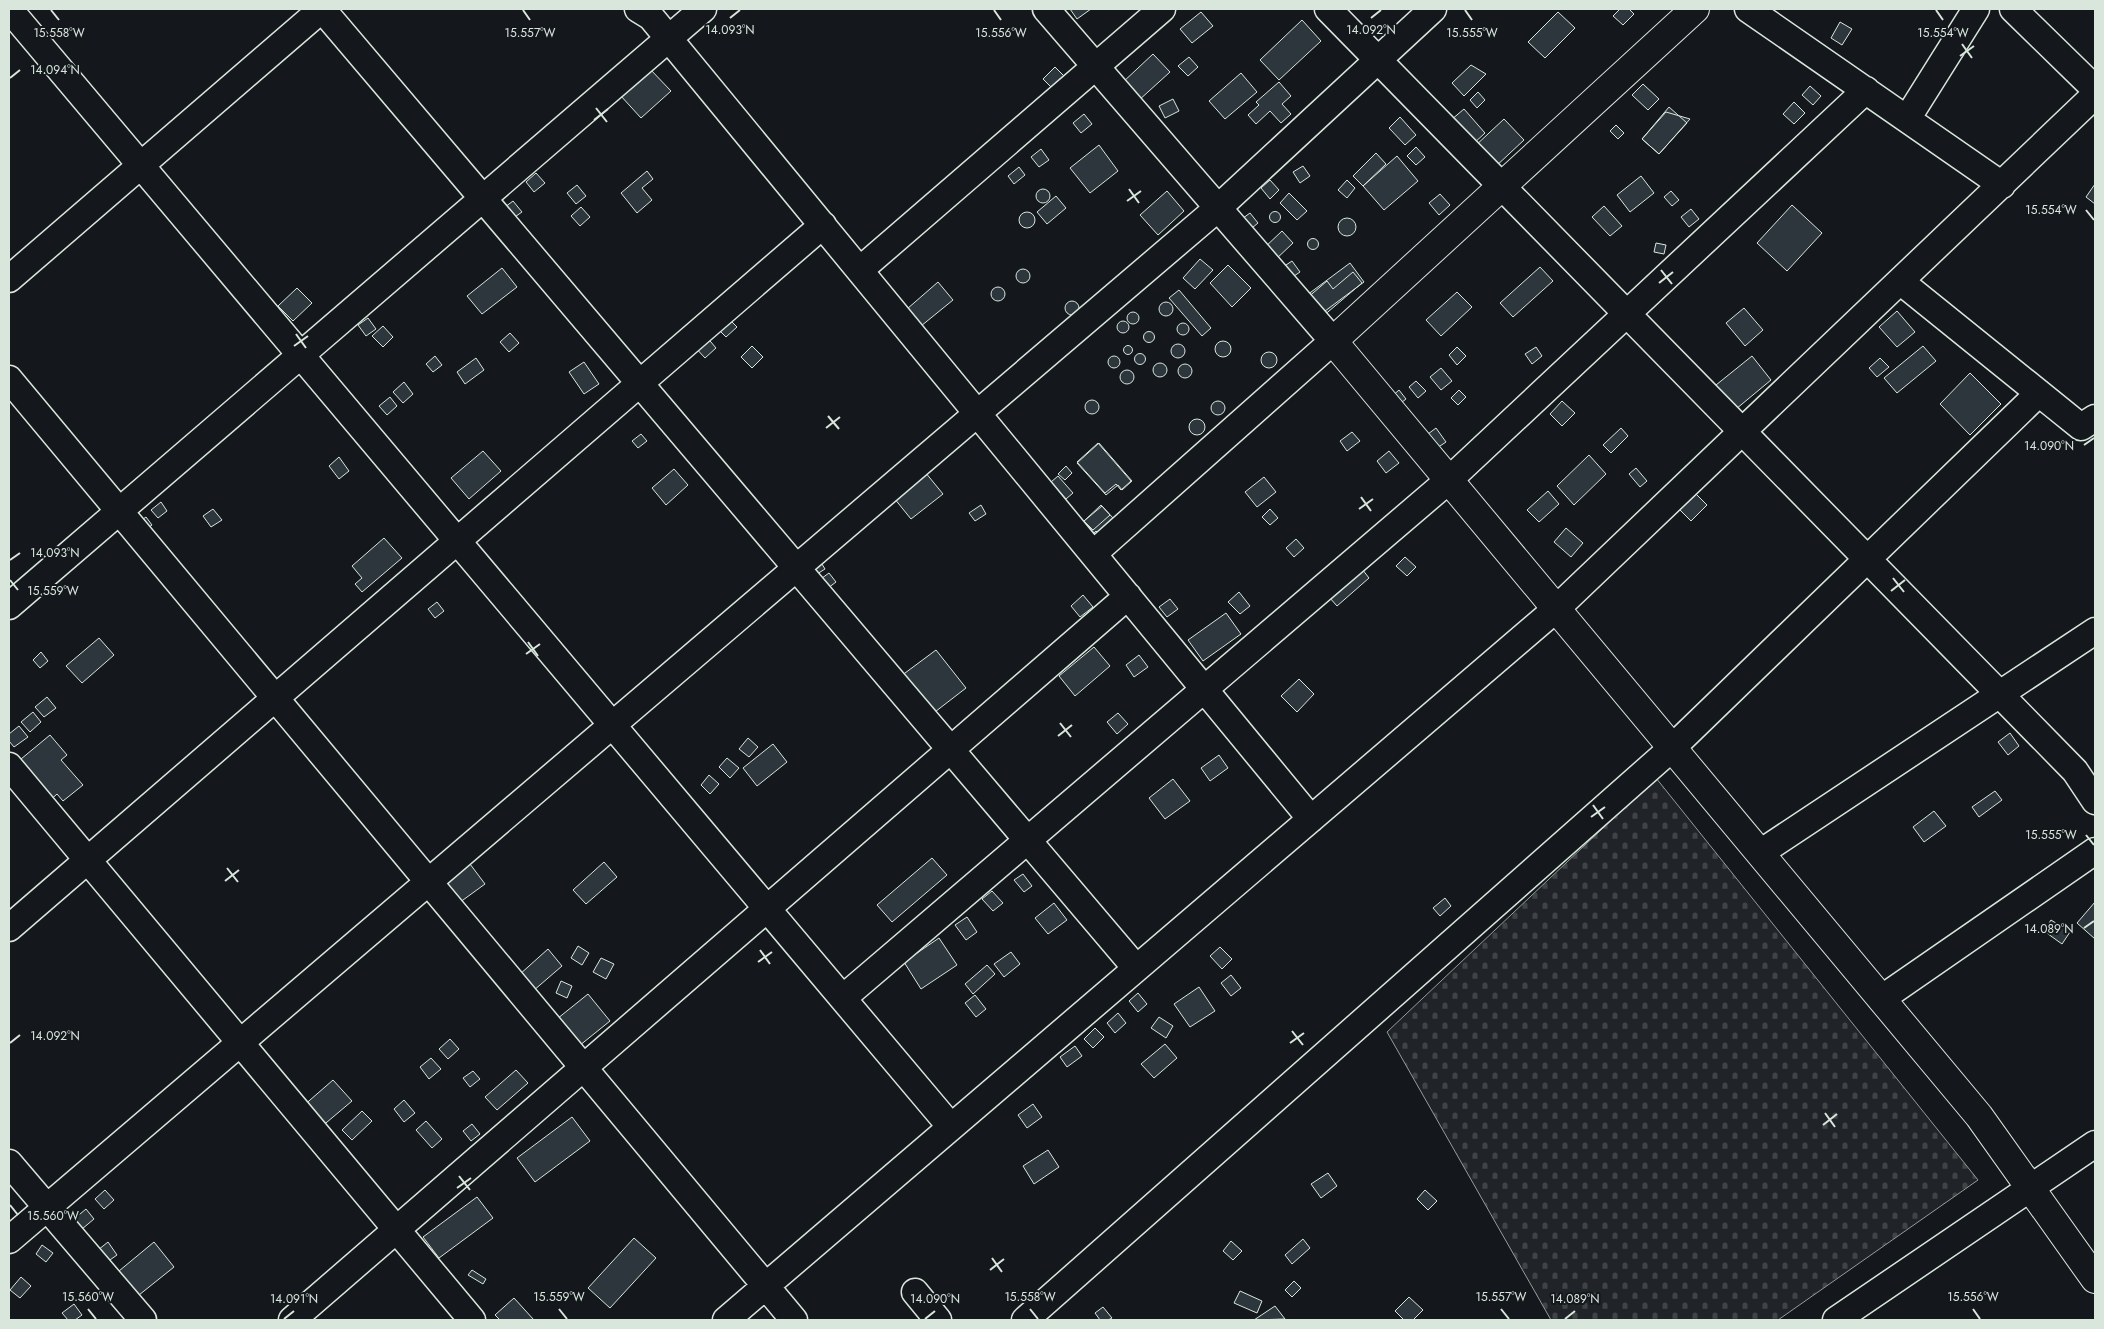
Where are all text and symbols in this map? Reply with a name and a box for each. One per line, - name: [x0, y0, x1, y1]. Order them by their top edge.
- text: 14.093°N: [705, 21, 755, 39]
- text: 14.092°N: [1346, 21, 1396, 39]
- text: 15.558°W: [33, 24, 85, 42]
- text: 15.557°W: [505, 24, 556, 42]
- text: 15.556°W: [975, 24, 1027, 42]
- text: 15.555°W: [1446, 24, 1498, 42]
- text: 15.554°W: [1917, 24, 1969, 42]
- text: 14.094°N: [30, 61, 80, 79]
- text: 15.554°W: [2025, 201, 2077, 219]
- text: 14.090°N: [2024, 437, 2074, 455]
- text: 14.093°N: [30, 544, 80, 562]
- text: 15.559°W: [27, 582, 79, 600]
- text: 15.555°W: [2025, 826, 2077, 844]
- text: 14.089°N: [2024, 920, 2074, 938]
- text: 14.092°N: [30, 1027, 80, 1045]
- text: 15.560°W: [27, 1207, 79, 1225]
- text: 15.560°W: [62, 1288, 114, 1306]
- text: 15.559°W: [533, 1288, 585, 1306]
- text: 15.558°W: [1004, 1288, 1056, 1306]
- text: 15.557°W: [1476, 1288, 1527, 1306]
- text: 15.556°W: [1947, 1288, 1999, 1306]
- text: 14.091°N: [270, 1290, 318, 1308]
- text: 14.090°N: [910, 1290, 960, 1308]
- text: 14.089°N: [1550, 1290, 1600, 1308]

